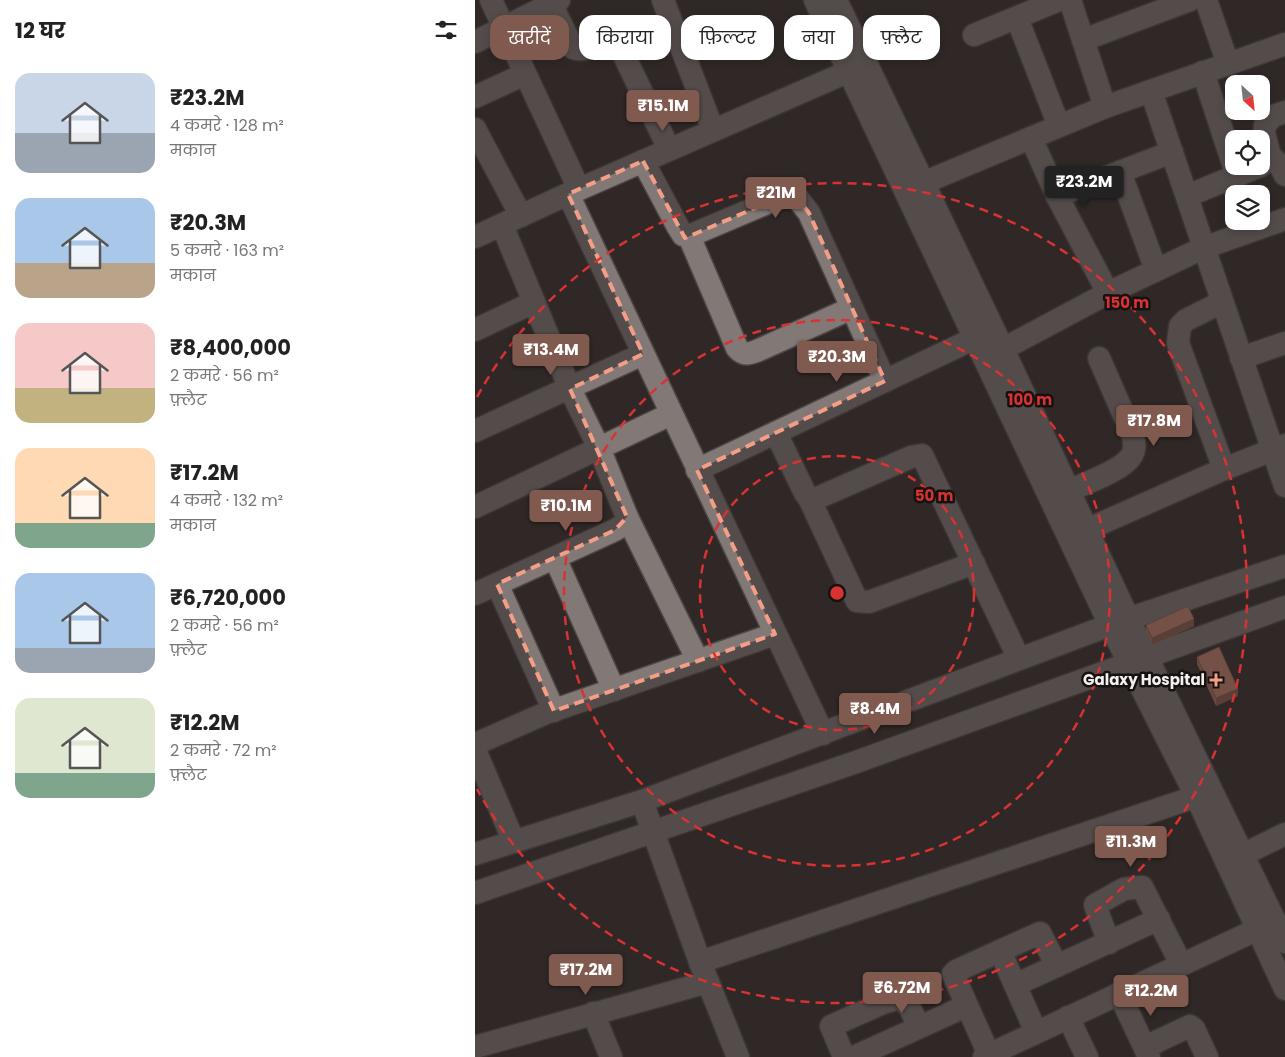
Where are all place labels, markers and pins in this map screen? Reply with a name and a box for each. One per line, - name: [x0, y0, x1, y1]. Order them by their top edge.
- pin: ₹15.1M: [622, 90, 704, 132]
- pin: ₹23.2M: [1043, 166, 1125, 208]
- pin: ₹21M: [746, 176, 806, 219]
- pin: ₹13.4M: [510, 334, 592, 376]
- pin: ₹20.3M: [796, 340, 878, 383]
- pin: ₹17.8M: [1113, 404, 1195, 447]
- pin: ₹10.1M: [525, 490, 607, 532]
- centre of rings: [828, 584, 846, 602]
- place label: Galaxy Hospital: [1083, 669, 1205, 690]
- marker: Galaxy Hospital: [1209, 673, 1223, 687]
- pin: ₹8.4M: [840, 692, 910, 735]
- pin: ₹11.3M: [1090, 826, 1172, 868]
- pin: ₹17.2M: [545, 954, 627, 996]
- pin: ₹6.72M: [861, 972, 943, 1014]
- pin: ₹12.2M: [1110, 974, 1192, 1017]

